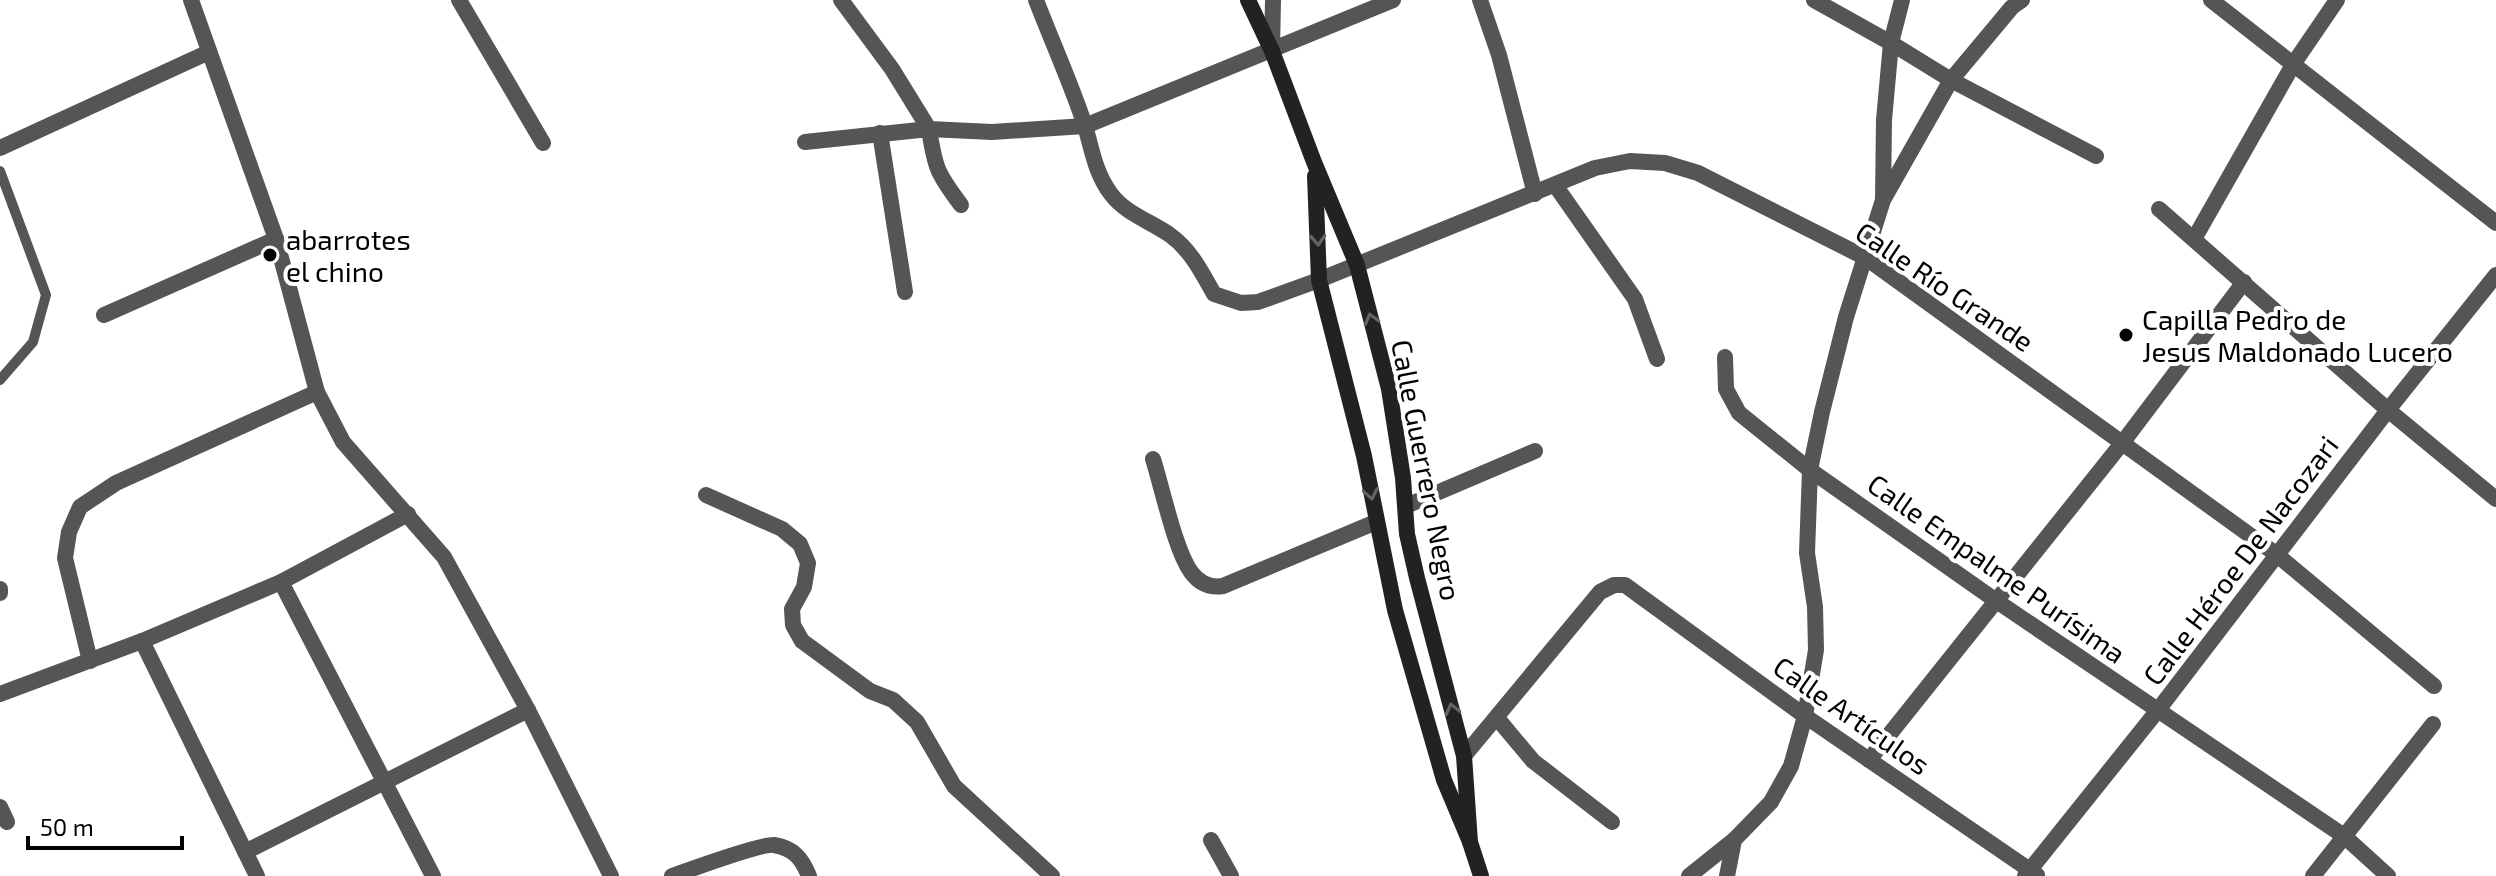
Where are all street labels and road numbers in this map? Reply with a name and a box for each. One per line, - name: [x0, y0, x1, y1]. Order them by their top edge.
- street label: Calle Río Grande: [1850, 214, 2040, 358]
- street label: Calle Guerrero Negro: [1385, 337, 1469, 603]
- street label: Calle Héroe De Nacozari: [2135, 429, 2345, 691]
- street label: Calle Empalme Purísima: [1862, 466, 2132, 670]
- street label: Calle Artículos: [1767, 649, 1937, 781]

